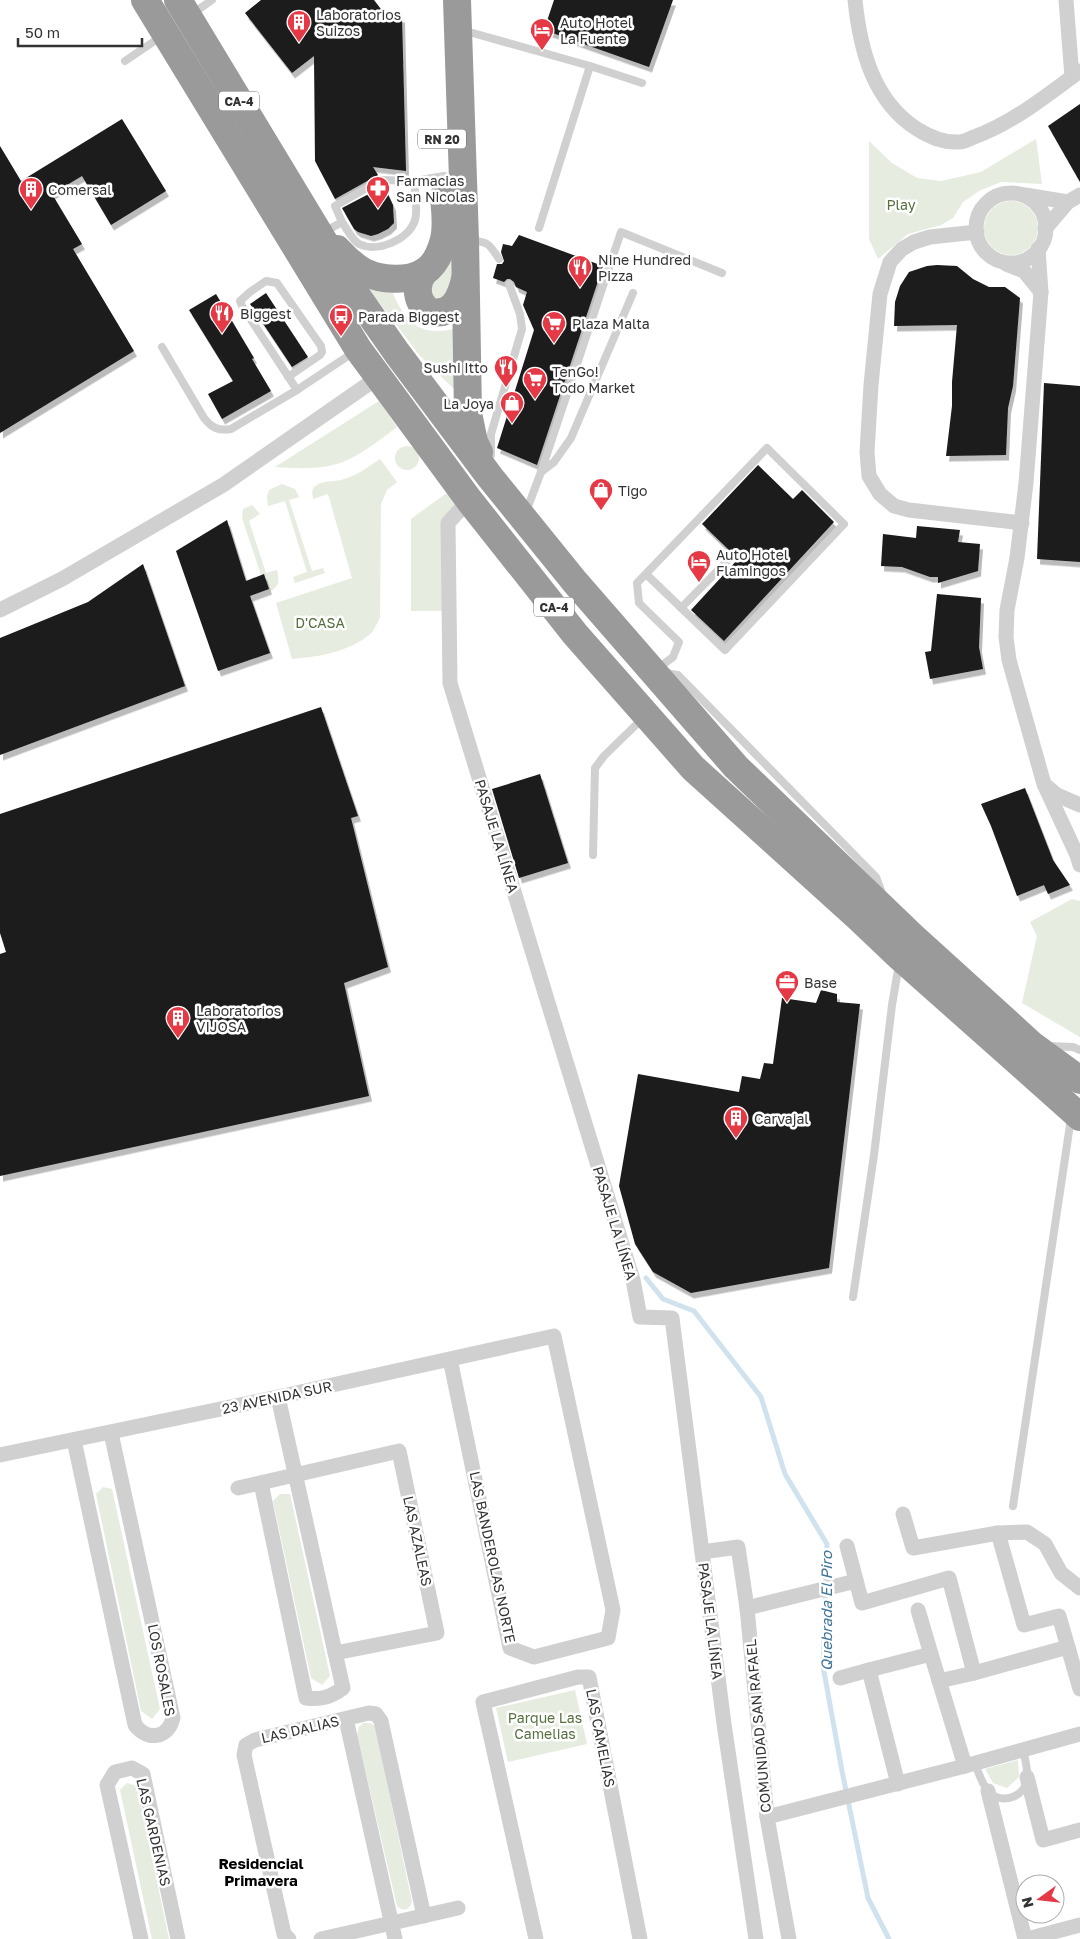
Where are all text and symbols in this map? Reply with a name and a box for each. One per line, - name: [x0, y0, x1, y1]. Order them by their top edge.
- place label: Laboratorios Suizos: [316, 6, 401, 39]
- building icon: Laboratorios Suizos: [286, 9, 312, 43]
- place label: Auto Hotel La Fuente: [560, 14, 632, 47]
- scale bar: [18, 15, 141, 47]
- hotel icon: Auto Hotel La Fuente: [529, 17, 555, 51]
- text: 50 m: [25, 23, 60, 41]
- road number: CA-4: [219, 92, 259, 110]
- road number: RN 20: [418, 130, 466, 148]
- place label: Farmacias San Nicolas: [396, 172, 475, 205]
- pharmacy icon: Farmacias San Nicolas: [365, 175, 391, 209]
- building icon: Comersal: [18, 176, 44, 210]
- place label: Comersal: [48, 181, 112, 198]
- park label: Play: [886, 196, 916, 213]
- place label: Nine Hundred Pizza: [598, 251, 691, 284]
- restaurant icon: Nine Hundred Pizza: [567, 254, 593, 288]
- restaurant icon: Biggest: [209, 300, 235, 334]
- bus stop icon: Parada Biggest: [328, 303, 354, 337]
- place label: Biggest: [240, 305, 292, 322]
- place label: Parada Biggest: [358, 308, 460, 325]
- supermarket icon: Plaza Malta: [541, 310, 567, 344]
- place label: Plaza Malta: [572, 315, 650, 332]
- restaurant icon: Sushi Itto: [493, 354, 519, 388]
- place label: Sushi Itto: [423, 359, 488, 376]
- place label: TenGo! Todo Market: [552, 363, 635, 396]
- supermarket icon: TenGo! Todo Market: [522, 366, 548, 400]
- shop icon: La Joya: [499, 390, 525, 424]
- place label: La Joya: [443, 395, 494, 412]
- shop icon: Tigo: [588, 477, 614, 511]
- place label: Tigo: [618, 482, 647, 499]
- place label: Auto Hotel Flamingos: [716, 546, 788, 579]
- hotel icon: Auto Hotel Flamingos: [686, 549, 712, 583]
- road number: CA-4: [534, 598, 574, 616]
- park label: D'CASA: [295, 614, 345, 631]
- street label: PASAJE LA LÍNEA: [472, 777, 523, 895]
- office icon: Base: [774, 969, 800, 1003]
- place label: Base: [804, 974, 837, 991]
- place label: Laboratorios VIJOSA: [196, 1002, 281, 1035]
- building icon: Laboratorios VIJOSA: [165, 1005, 191, 1039]
- building icon: Carvajal: [723, 1105, 749, 1139]
- place label: Carvajal: [754, 1110, 809, 1127]
- street label: PASAJE LA LÍNEA: [590, 1164, 641, 1282]
- street label: 23 AVENIDA SUR: [220, 1377, 334, 1417]
- street label: LAS BANDEROLAS NORTE: [466, 1470, 520, 1644]
- street label: LAS AZALEAS: [400, 1494, 436, 1588]
- water label: Quebrada El Piro: [817, 1550, 835, 1671]
- street label: PASAJE LA LÍNEA: [695, 1562, 727, 1681]
- street label: LOS ROSALES: [145, 1622, 179, 1718]
- street label: COMUNIDAD SAN RAFAEL: [742, 1639, 774, 1813]
- street label: LAS CAMELIAS: [583, 1687, 619, 1789]
- park label: Parque Las Camelias: [508, 1709, 582, 1742]
- street label: LAS DALIAS: [259, 1712, 341, 1746]
- street label: LAS GARDENIAS: [133, 1776, 175, 1888]
- district label: Residencial Primavera: [218, 1854, 304, 1889]
- north arrow: [1015, 1874, 1065, 1924]
- text: N: [1017, 1895, 1037, 1910]

